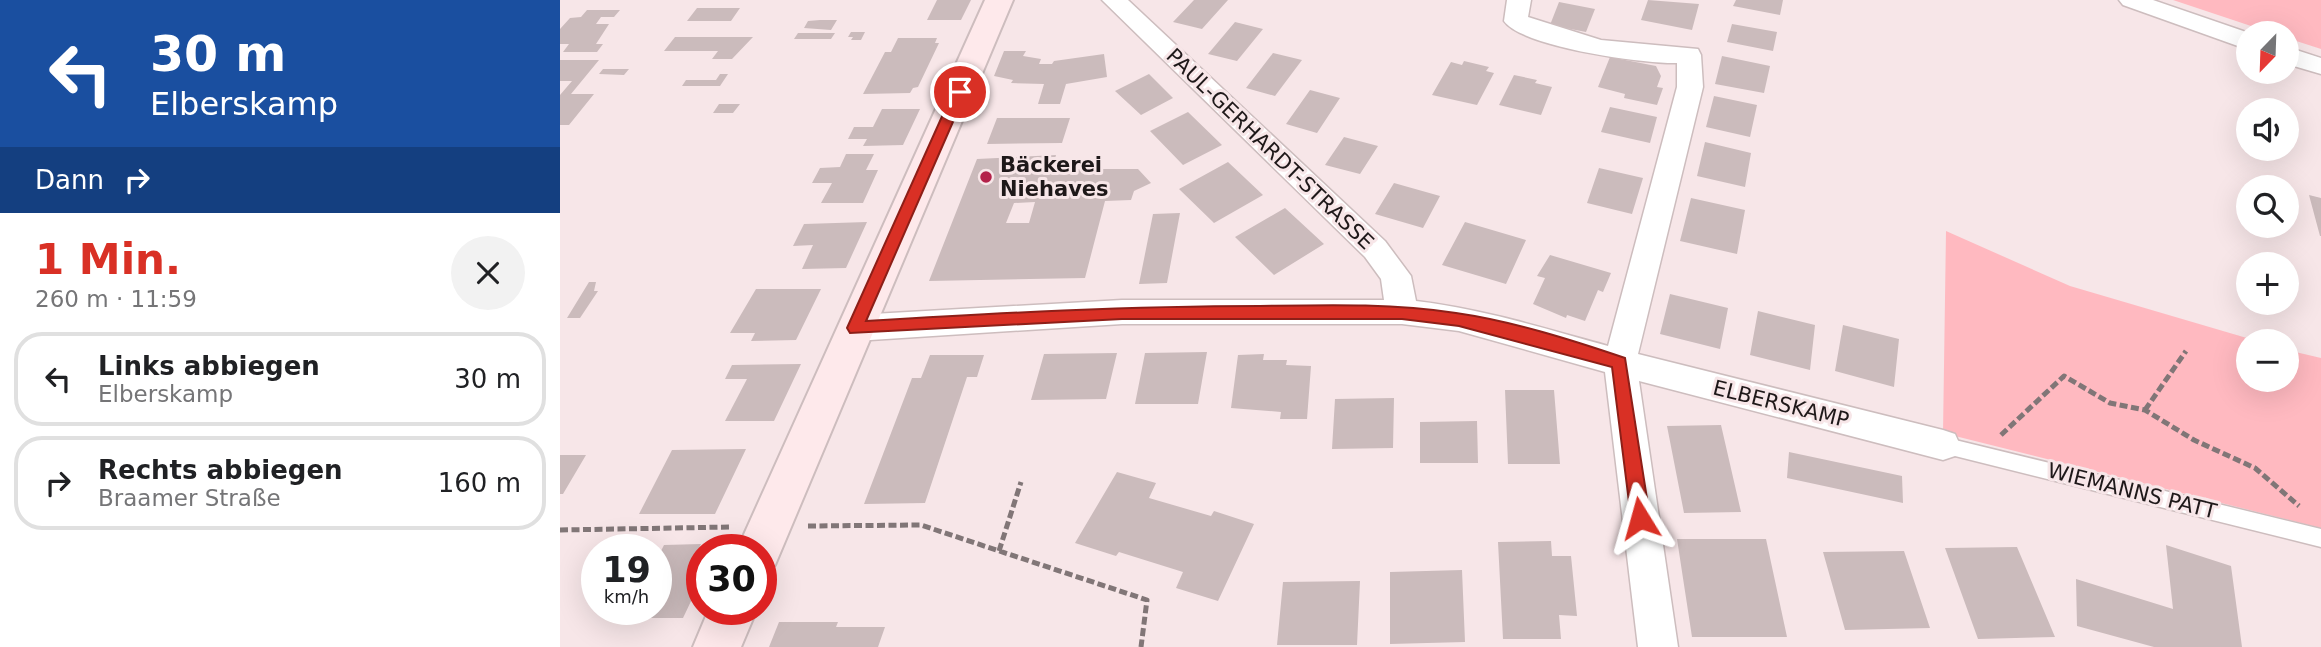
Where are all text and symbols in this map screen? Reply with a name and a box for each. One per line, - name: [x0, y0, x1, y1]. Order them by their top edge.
- north arrow: [2236, 21, 2300, 84]
- map controls: [2236, 21, 2299, 392]
- text: 30 m: [150, 26, 286, 83]
- icon: left: [35, 28, 126, 119]
- street label: PAUL-GERHARDT-STRASSE: [1162, 44, 1378, 254]
- pin: [930, 62, 990, 122]
- icon: arrive: [941, 73, 979, 111]
- text: Elberskamp: [150, 85, 338, 123]
- button: sound: [2236, 98, 2299, 161]
- place label: Bäckerei Niehaves: [1000, 153, 1109, 201]
- icon: right: [118, 161, 156, 199]
- text: Dann: [35, 165, 104, 195]
- marker: Bäckerei Niehaves: [978, 169, 994, 185]
- button: search: [2236, 175, 2299, 238]
- text: 1 Min.: [35, 235, 181, 284]
- button: close: [451, 236, 525, 310]
- button: +: [2236, 252, 2299, 315]
- text: 260 m · 11:59: [35, 286, 197, 312]
- button: −: [2236, 329, 2299, 392]
- text: Links abbiegen: [98, 351, 320, 381]
- icon: left: [39, 360, 77, 398]
- text: 30 m: [454, 364, 521, 394]
- street label: ELBERSKAMP: [1711, 376, 1851, 432]
- text: Elberskamp: [98, 381, 233, 407]
- text: Rechts abbiegen: [98, 455, 343, 485]
- street label: WIEMANNS PATT: [2045, 458, 2219, 524]
- icon: right: [39, 464, 77, 502]
- text: 160 m: [438, 468, 521, 498]
- position arrow: [1603, 481, 1677, 555]
- text: Braamer Straße: [98, 485, 281, 511]
- speed limit sign: 30: [686, 534, 777, 625]
- text: 19: [602, 550, 651, 590]
- text: km/h: [604, 586, 649, 607]

